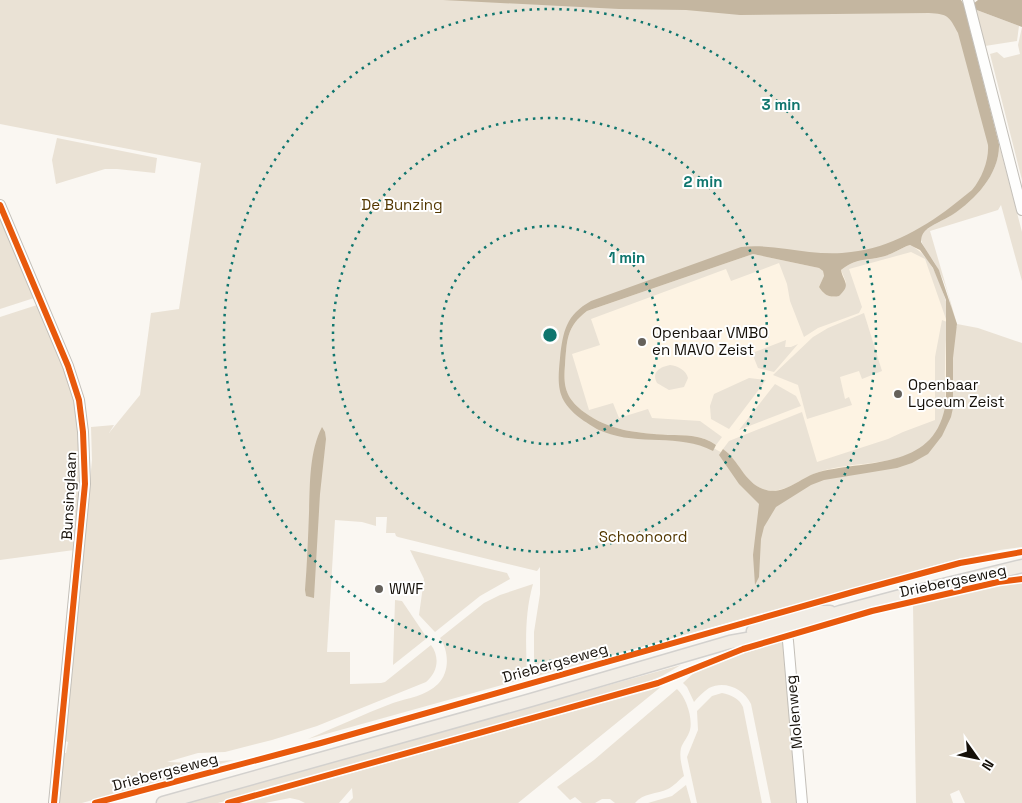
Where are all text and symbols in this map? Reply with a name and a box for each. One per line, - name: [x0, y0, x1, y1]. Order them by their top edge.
- text: 3 min: [762, 95, 800, 114]
- text: 2 min: [684, 172, 722, 191]
- park label: De Bunzing: [361, 195, 443, 214]
- text: 1 min: [609, 248, 645, 267]
- place label: Openbaar VMBO en MAVO Zeist: [652, 323, 768, 359]
- centre of rings: [541, 326, 559, 344]
- marker: Openbaar VMBO en MAVO Zeist: [636, 336, 648, 348]
- place label: Openbaar Lyceum Zeist: [908, 375, 1005, 411]
- marker: Openbaar Lyceum Zeist: [892, 388, 904, 400]
- street label: Bunsinglaan: [57, 451, 80, 541]
- park label: Schoonoord: [599, 527, 687, 546]
- street label: Driebergseweg: [898, 560, 1008, 601]
- place label: WWF: [389, 579, 423, 598]
- marker: WWF: [373, 583, 385, 595]
- street label: Driebergseweg: [500, 638, 610, 687]
- street label: Molenweg: [781, 674, 806, 750]
- north arrow: [952, 733, 1002, 783]
- street label: Driebergseweg: [110, 748, 220, 795]
- text: N: [978, 756, 998, 774]

